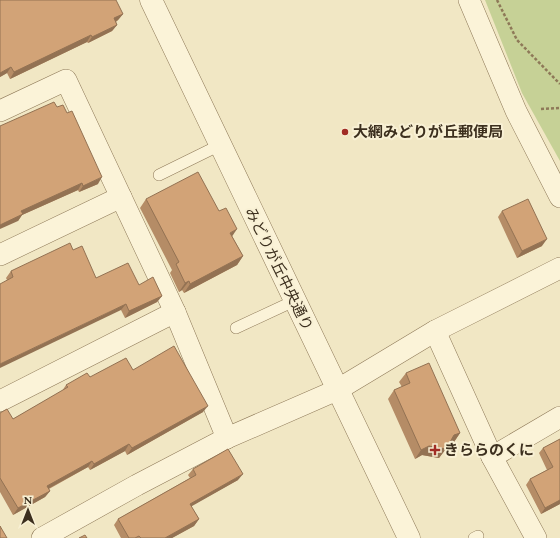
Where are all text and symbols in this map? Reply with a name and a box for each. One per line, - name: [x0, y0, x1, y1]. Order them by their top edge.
- place label: 大網みどりが丘郵便局: [353, 121, 503, 144]
- marker: 大網みどりが丘郵便局: [340, 127, 350, 137]
- street label: みどりが丘中央通り: [239, 204, 318, 335]
- place label: きららのくに: [444, 439, 534, 462]
- marker: きららのくに: [429, 444, 441, 456]
- north arrow: [8, 490, 48, 530]
- text: N: [24, 492, 33, 509]

